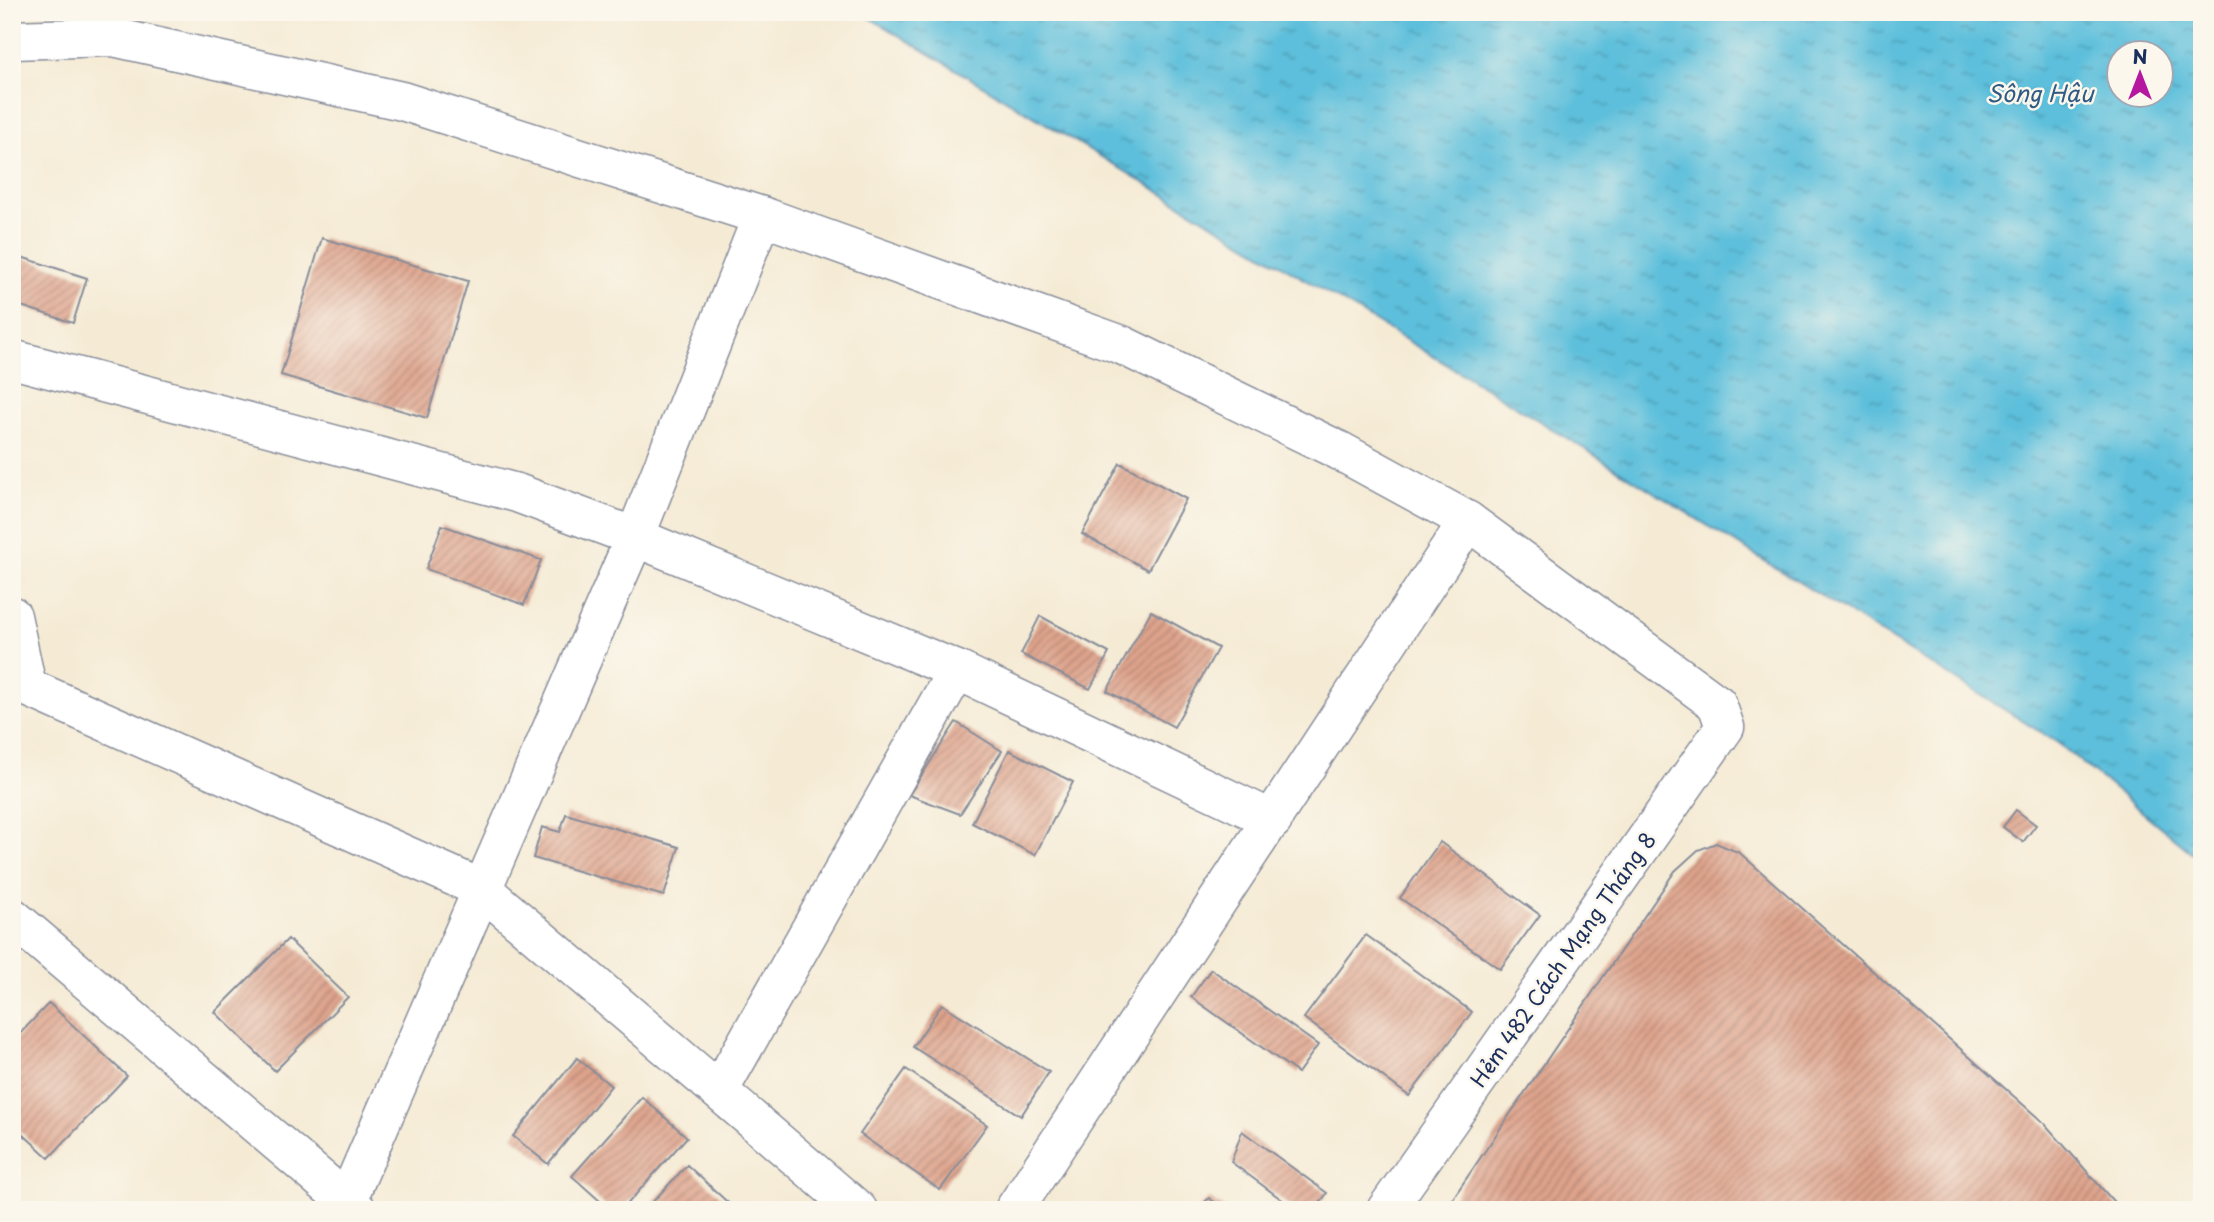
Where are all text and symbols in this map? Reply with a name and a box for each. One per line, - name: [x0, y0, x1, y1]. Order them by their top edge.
- north arrow: [2106, 38, 2176, 108]
- text: N: [2132, 42, 2148, 70]
- water label: Sông Hậu: [1987, 75, 2095, 110]
- street label: Hẻm 482 Cách Mạng Tháng 8: [1461, 825, 1663, 1093]

